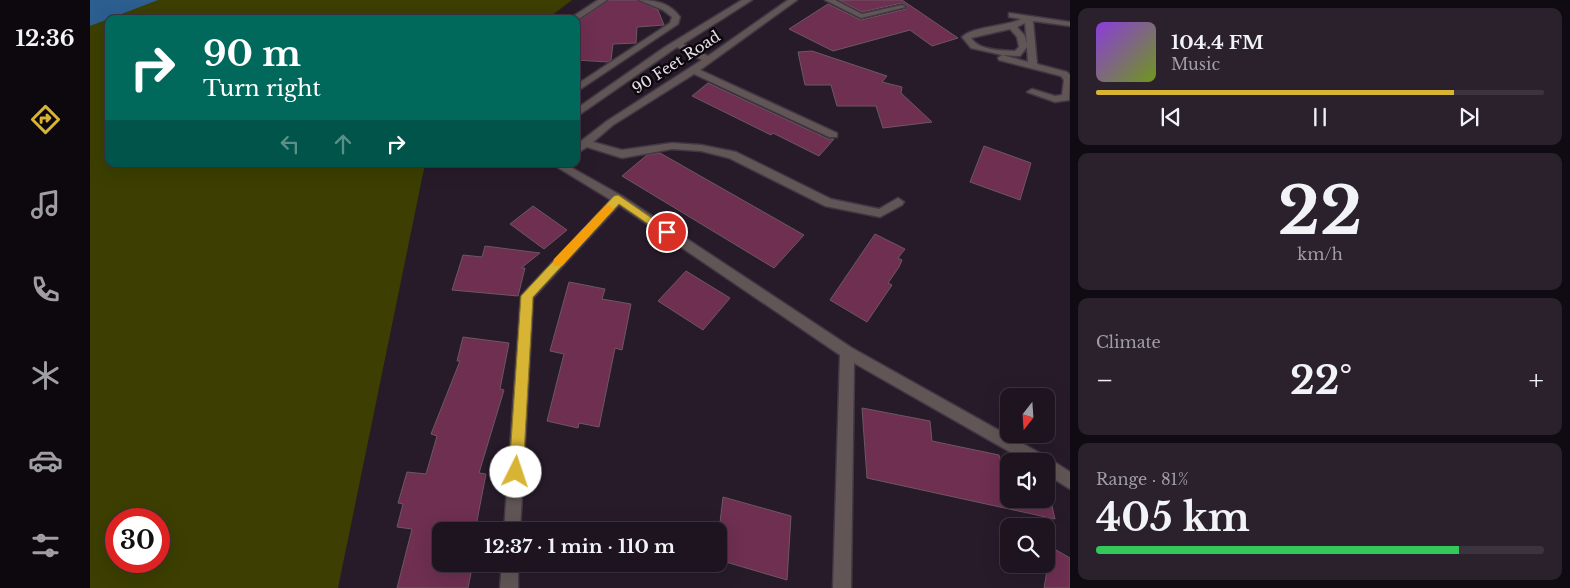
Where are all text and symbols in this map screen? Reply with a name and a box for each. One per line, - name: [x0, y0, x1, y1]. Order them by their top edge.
- text: 12:36: [15, 25, 75, 52]
- street label: 90 Feet Road: [628, 26, 724, 98]
- text: 104.4 FM: [1171, 31, 1264, 54]
- text: 90 m: [203, 32, 301, 75]
- icon: right: [120, 35, 185, 100]
- text: Music: [1171, 54, 1220, 74]
- text: Turn right: [203, 75, 321, 102]
- icon: directions: [28, 102, 63, 137]
- icon: previous: [1157, 103, 1185, 131]
- icon: pause: [1306, 103, 1334, 131]
- icon: next: [1455, 103, 1483, 131]
- icon: left: [276, 130, 304, 158]
- icon: ahead: [329, 130, 357, 158]
- icon: right: [382, 130, 410, 158]
- text: 22: [1278, 171, 1362, 252]
- icon: music: [28, 187, 63, 222]
- pin: [646, 211, 688, 253]
- icon: arrive: [653, 218, 681, 246]
- text: km/h: [1297, 244, 1343, 264]
- icon: phone: [28, 272, 63, 307]
- text: Climate: [1096, 332, 1161, 352]
- text: 22°: [1290, 357, 1352, 404]
- icon: climate: [28, 358, 63, 393]
- text: −: [1096, 363, 1114, 398]
- text: +: [1529, 363, 1544, 398]
- north arrow: [1000, 388, 1055, 442]
- map controls: [1000, 388, 1055, 573]
- icon: car: [28, 443, 63, 478]
- position arrow: [489, 445, 541, 497]
- button: sound: [1000, 453, 1055, 508]
- text: Range · 81%: [1096, 469, 1188, 489]
- text: 405 km: [1096, 494, 1250, 541]
- speed limit sign: 30: [105, 508, 170, 573]
- button: search: [1000, 518, 1055, 573]
- icon: filters: [28, 528, 63, 563]
- text: 12:37 · 1 min · 110 m: [484, 535, 675, 558]

